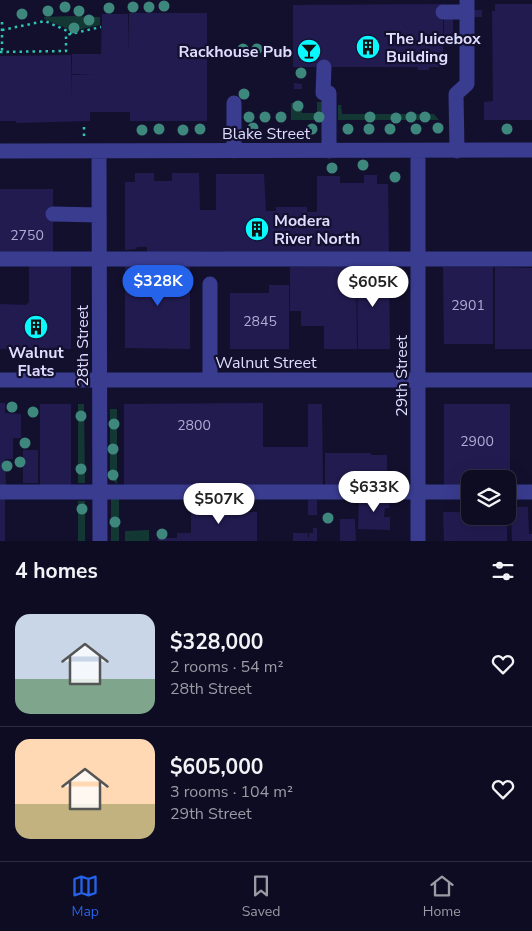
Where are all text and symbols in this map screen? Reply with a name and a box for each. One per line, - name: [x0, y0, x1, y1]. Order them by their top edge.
- place label: The Juicebox Building: [386, 28, 481, 68]
- building icon: The Juicebox Building: [355, 34, 381, 60]
- bar icon: Rackhouse Pub: [296, 38, 322, 64]
- place label: Rackhouse Pub: [178, 41, 292, 63]
- street label: Blake Street: [222, 123, 310, 145]
- place label: Modera River North: [274, 210, 360, 250]
- building icon: Modera River North: [244, 216, 270, 242]
- house number: 2750: [10, 226, 44, 245]
- pin: $328K: [123, 264, 193, 307]
- pin: $605K: [338, 266, 408, 308]
- text: $328K: [133, 270, 183, 292]
- text: $605K: [348, 271, 398, 293]
- house number: 2901: [451, 296, 485, 315]
- street label: 28th Street: [72, 305, 94, 387]
- house number: 2845: [243, 312, 277, 331]
- building icon: Walnut Flats: [23, 314, 49, 340]
- street label: 29th Street: [391, 335, 413, 417]
- place label: Walnut Flats: [8, 342, 65, 382]
- street label: Walnut Street: [215, 352, 317, 374]
- house number: 2800: [177, 416, 211, 435]
- house number: 2900: [460, 432, 494, 451]
- pin: $633K: [339, 470, 409, 513]
- map controls: [461, 470, 516, 525]
- button: layers: [461, 470, 516, 525]
- text: $633K: [349, 476, 399, 498]
- pin: $507K: [184, 482, 254, 525]
- text: $507K: [194, 488, 244, 510]
- text: 4 homes: [15, 557, 98, 585]
- icon: filters: [489, 557, 517, 585]
- text: $328,000: [170, 628, 263, 656]
- icon: home: [55, 634, 115, 694]
- icon: heart: [489, 650, 517, 678]
- text: 2 rooms · 54 m²: [170, 656, 283, 678]
- text: 28th Street: [170, 678, 252, 700]
- text: $605,000: [170, 753, 263, 781]
- icon: home: [55, 759, 115, 819]
- icon: heart: [489, 775, 517, 803]
- text: 3 rooms · 104 m²: [170, 781, 293, 803]
- text: 29th Street: [170, 803, 252, 825]
- tab: Map: [71, 872, 99, 921]
- tab: Saved: [242, 872, 280, 921]
- tab: Home: [423, 872, 461, 921]

